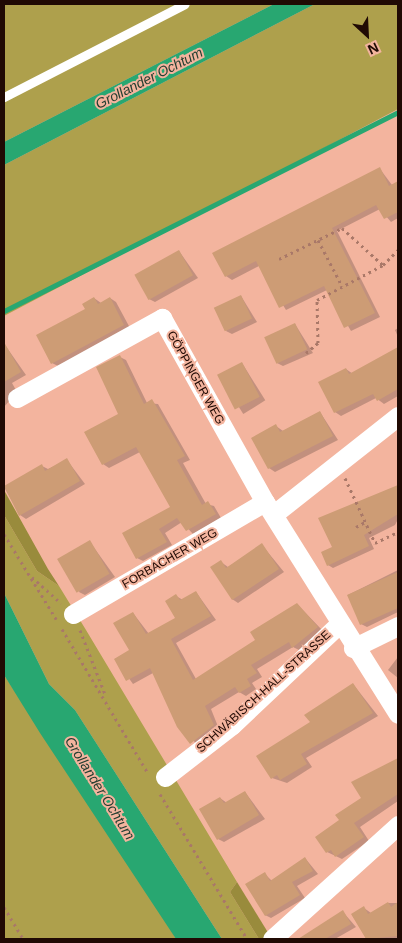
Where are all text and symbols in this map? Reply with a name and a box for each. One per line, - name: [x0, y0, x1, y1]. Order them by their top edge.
- north arrow: [342, 10, 392, 60]
- text: N: [365, 39, 381, 58]
- water label: Grollander Ochtum: [92, 44, 206, 112]
- street label: GÖPPINGER WEG: [163, 329, 227, 427]
- street label: FORBACHER WEG: [120, 526, 220, 592]
- street label: SCHWÄBISCH-HALL-STRASSE: [194, 628, 334, 756]
- water label: Grollander Ochtum: [62, 733, 138, 843]

